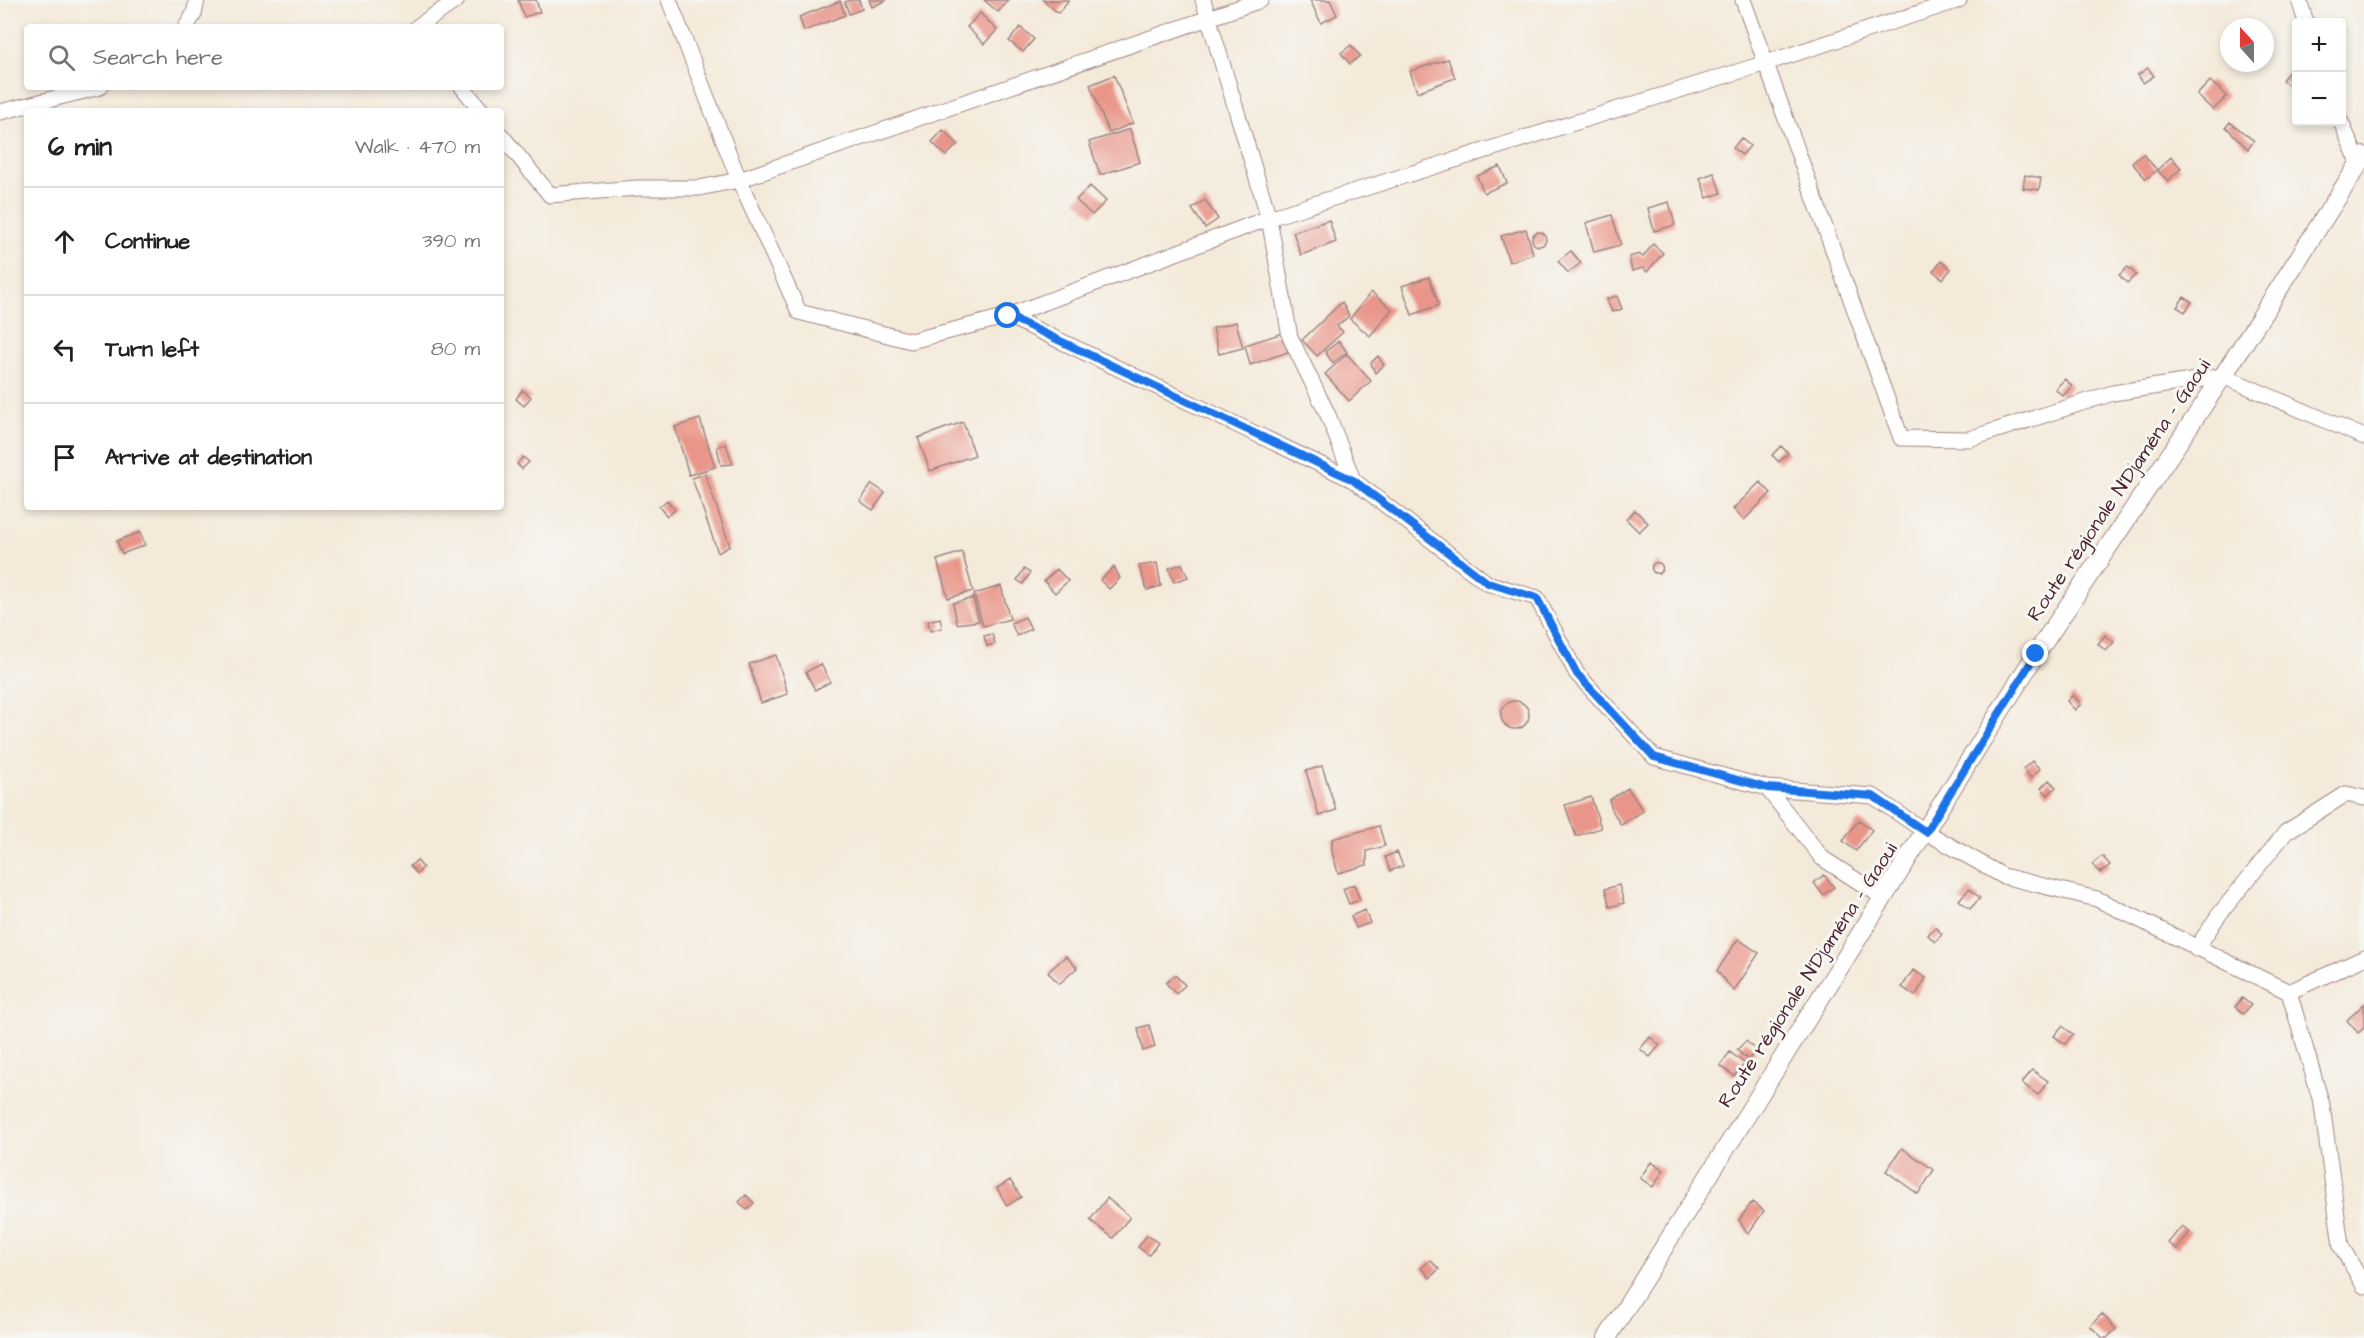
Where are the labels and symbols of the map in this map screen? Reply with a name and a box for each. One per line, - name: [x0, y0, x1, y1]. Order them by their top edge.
- north arrow: [2220, 18, 2274, 72]
- route start: [994, 302, 1020, 328]
- street label: Route régionale N'Djaména - Gaoui: [2020, 353, 2218, 627]
- route end: [2022, 640, 2048, 666]
- street label: Route régionale N'Djaména - Gaoui: [1712, 837, 1905, 1114]

